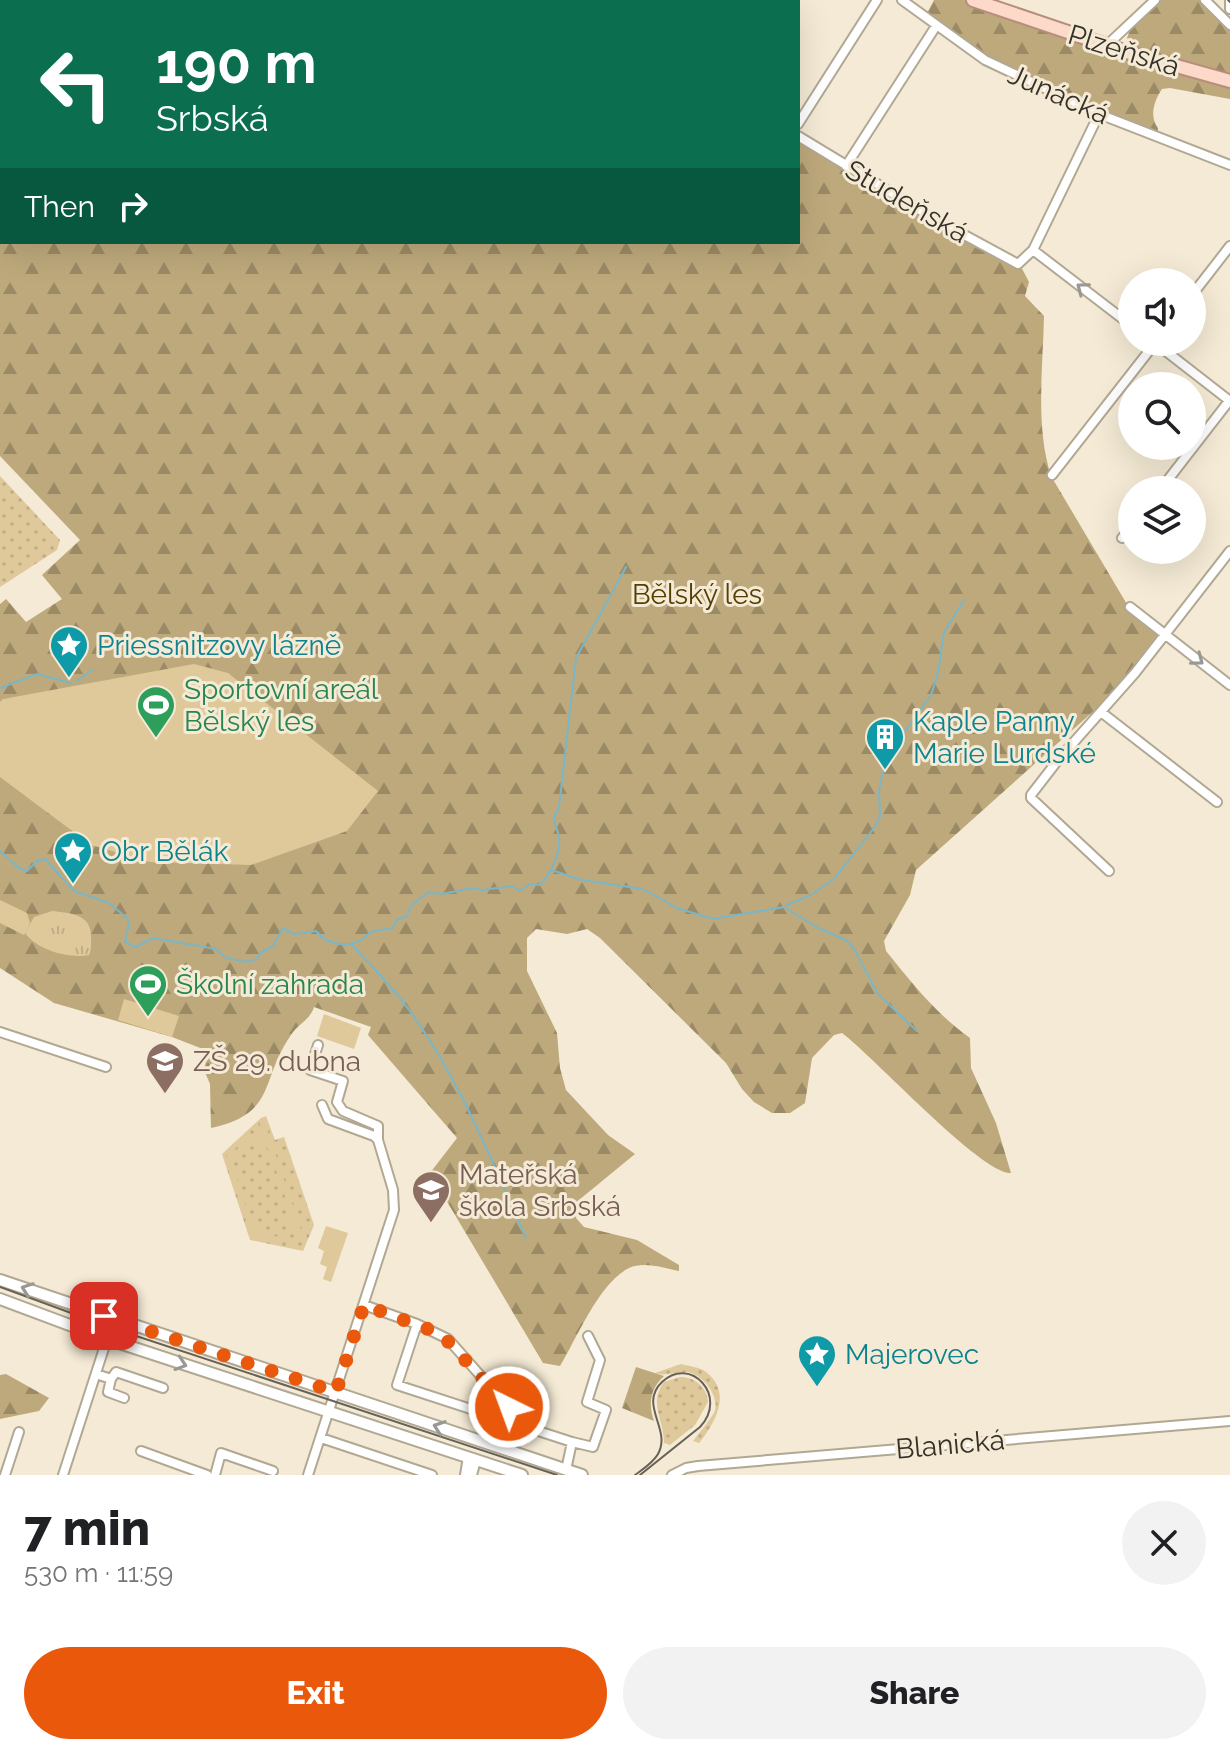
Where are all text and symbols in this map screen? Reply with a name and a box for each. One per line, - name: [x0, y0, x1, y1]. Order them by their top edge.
- street label: Plzeňská: [1064, 18, 1184, 83]
- text: 190 m: [156, 30, 317, 96]
- icon: left: [24, 32, 128, 136]
- street label: Junácká: [1003, 58, 1114, 131]
- text: Srbská: [156, 97, 269, 139]
- street label: Studeňská: [839, 153, 974, 250]
- icon: right: [111, 184, 155, 228]
- text: Then: [24, 189, 95, 224]
- map controls: [1118, 268, 1206, 564]
- button: sound: [1118, 268, 1206, 356]
- one-way arrow: [1076, 284, 1091, 298]
- button: search: [1118, 372, 1206, 460]
- button: layers: [1118, 476, 1206, 564]
- park label: Bělský les: [632, 578, 762, 611]
- place icon: Priessnitzovy lázně: [48, 624, 90, 679]
- place label: Priessnitzovy lázně: [97, 629, 341, 662]
- one-way arrow: [1189, 651, 1204, 665]
- place label: Sportovní areál Bělský les: [184, 673, 379, 738]
- sports icon: Sportovní areál Bělský les: [135, 684, 177, 739]
- place label: Kaple Panny Marie Lurdské: [913, 705, 1096, 770]
- building icon: Kaple Panny Marie Lurdské: [864, 716, 906, 771]
- place icon: Obr Bělák: [52, 830, 94, 885]
- place label: Obr Bělák: [101, 835, 229, 868]
- sports icon: Školní zahrada: [127, 963, 169, 1018]
- place label: Školní zahrada: [176, 967, 364, 1001]
- school or university icon: ZŠ 29. dubna: [144, 1040, 186, 1095]
- place label: ZŠ 29. dubna: [193, 1044, 361, 1078]
- place label: Mateřská škola Srbská: [459, 1158, 621, 1223]
- school or university icon: Mateřská škola Srbská: [410, 1169, 452, 1224]
- pin: [70, 1282, 138, 1350]
- one-way arrow: [21, 1283, 35, 1299]
- icon: arrive: [82, 1294, 126, 1338]
- place icon: Majerovec: [796, 1333, 838, 1388]
- place label: Majerovec: [845, 1338, 979, 1371]
- one-way arrow: [174, 1354, 188, 1370]
- position arrow: [467, 1365, 551, 1449]
- one-way arrow: [433, 1421, 447, 1437]
- street label: Blanická: [894, 1423, 1006, 1466]
- text: 7 min: [24, 1500, 150, 1556]
- button: close: [1122, 1501, 1206, 1585]
- text: 530 m · 11:59: [24, 1558, 173, 1588]
- button: Exit: [24, 1647, 607, 1739]
- button: Share: [623, 1647, 1206, 1739]

